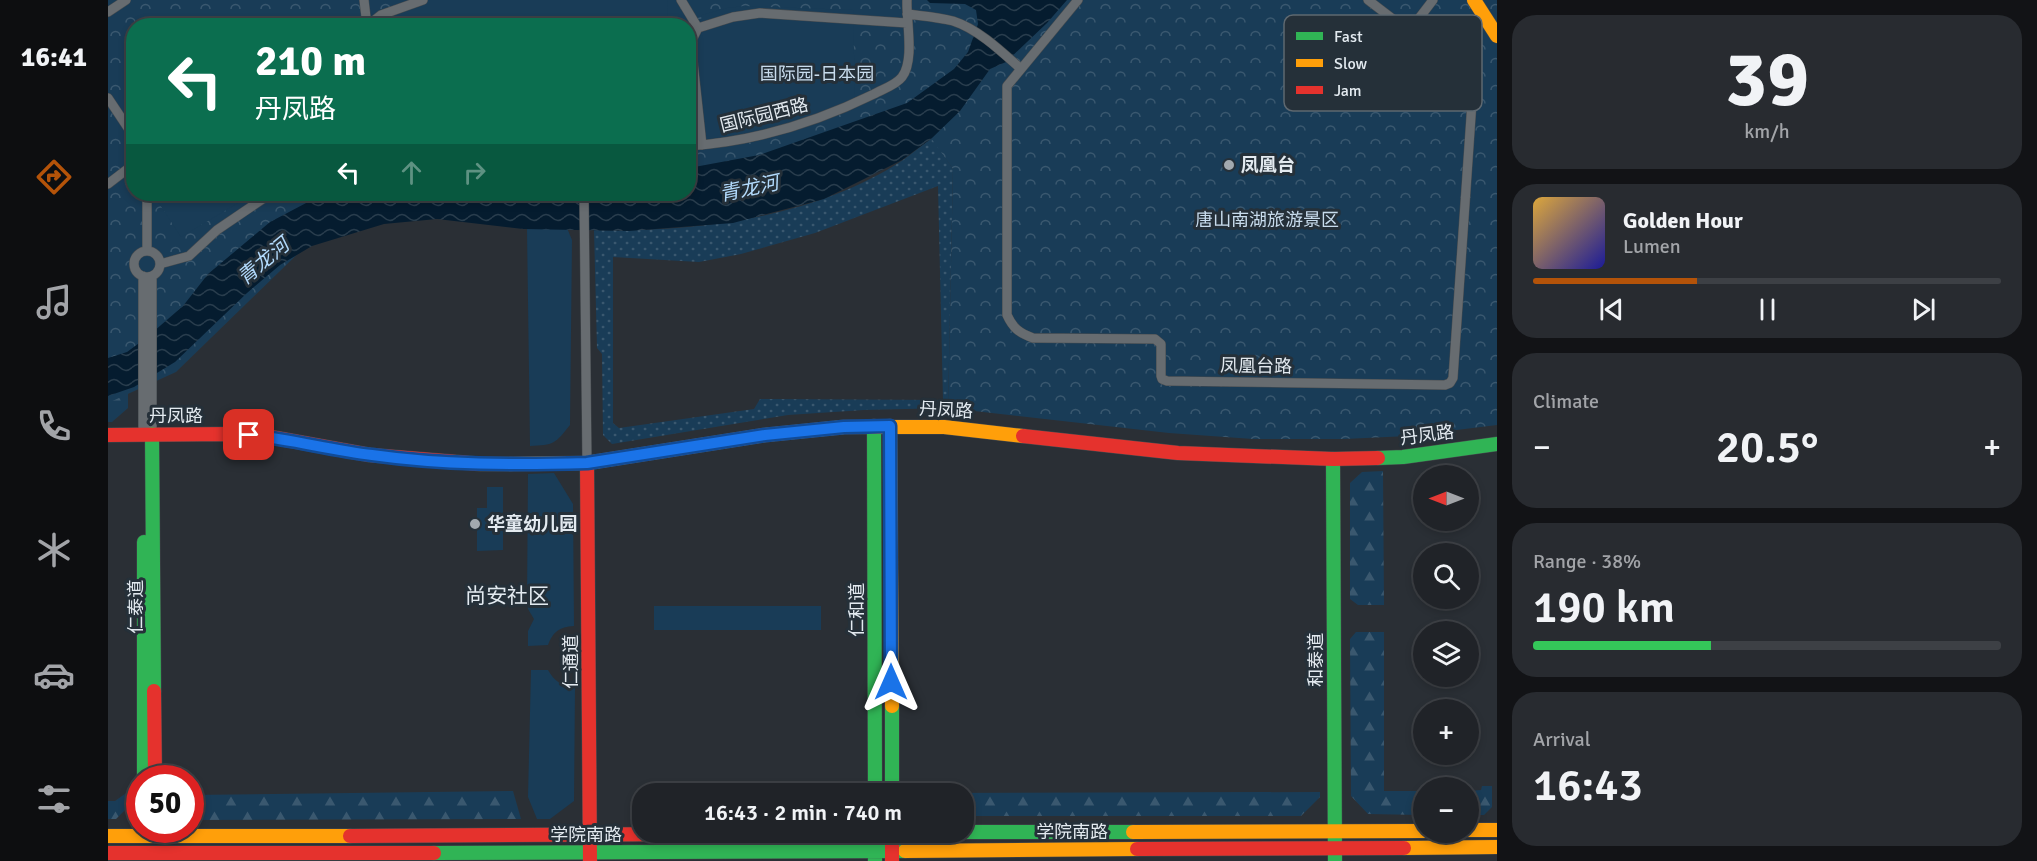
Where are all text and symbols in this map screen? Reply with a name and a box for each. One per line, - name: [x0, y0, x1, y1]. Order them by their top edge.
- legend: [1284, 15, 1482, 111]
- text: Fast: [1334, 27, 1363, 47]
- text: 39: [1725, 32, 1809, 128]
- text: 210 m: [255, 36, 366, 87]
- text: 16:41: [21, 41, 87, 74]
- icon: left: [156, 42, 234, 120]
- text: Slow: [1334, 54, 1368, 74]
- park label: 国际园-日本园: [760, 63, 874, 85]
- text: Jam: [1334, 81, 1362, 101]
- text: 丹凤路: [255, 93, 336, 126]
- street label: 国际园西路: [718, 93, 810, 137]
- text: km/h: [1744, 119, 1790, 144]
- place label: 凤凰台: [1241, 154, 1295, 176]
- icon: directions: [33, 156, 75, 198]
- icon: left: [332, 156, 365, 189]
- icon: ahead: [395, 156, 428, 189]
- icon: right: [458, 156, 491, 189]
- marker: 凤凰台: [1222, 158, 1236, 172]
- water label: 青龙河: [717, 169, 785, 207]
- text: Golden Hour: [1623, 207, 1743, 234]
- park label: 唐山南湖旅游景区: [1195, 209, 1339, 231]
- water label: 青龙河: [232, 230, 297, 290]
- text: Lumen: [1623, 234, 1681, 259]
- icon: music: [33, 281, 75, 323]
- icon: previous: [1595, 293, 1628, 326]
- icon: pause: [1751, 293, 1784, 326]
- icon: next: [1907, 293, 1940, 326]
- street label: 凤凰台路: [1220, 354, 1292, 378]
- text: Climate: [1533, 389, 1599, 414]
- street label: 丹凤路: [918, 398, 974, 422]
- icon: phone: [33, 405, 75, 447]
- street label: 丹凤路: [149, 405, 203, 427]
- pin: [223, 409, 274, 460]
- icon: arrive: [232, 418, 265, 451]
- text: 20.5°: [1716, 420, 1818, 475]
- street label: 丹凤路: [1399, 421, 1455, 449]
- text: −: [1533, 427, 1551, 468]
- text: +: [1983, 427, 2001, 468]
- north arrow: [1413, 465, 1479, 531]
- map controls: [1413, 465, 1479, 843]
- place label: 华童幼儿园: [487, 513, 577, 535]
- marker: 华童幼儿园: [468, 517, 482, 531]
- icon: climate: [33, 529, 75, 571]
- button: search: [1413, 543, 1479, 609]
- text: Range · 38%: [1533, 549, 1641, 574]
- street label: 仁泰道: [125, 580, 147, 634]
- text: 190 km: [1533, 580, 1675, 635]
- district label: 尚安社区: [465, 583, 549, 609]
- street label: 仁和道: [846, 583, 868, 637]
- button: layers: [1413, 621, 1479, 687]
- street label: 和泰道: [1305, 633, 1327, 687]
- street label: 仁通道: [560, 635, 582, 689]
- position arrow: [859, 650, 923, 714]
- icon: car: [33, 654, 75, 696]
- button: +: [1413, 699, 1479, 765]
- text: Arrival: [1533, 727, 1591, 752]
- text: 16:43: [1533, 758, 1643, 813]
- speed limit sign: 50: [126, 765, 204, 843]
- button: −: [1413, 777, 1479, 843]
- icon: filters: [33, 778, 75, 820]
- text: 16:43 · 2 min · 740 m: [704, 799, 902, 826]
- street label: 学院南路: [1036, 821, 1108, 843]
- street label: 学院南路: [550, 824, 622, 846]

